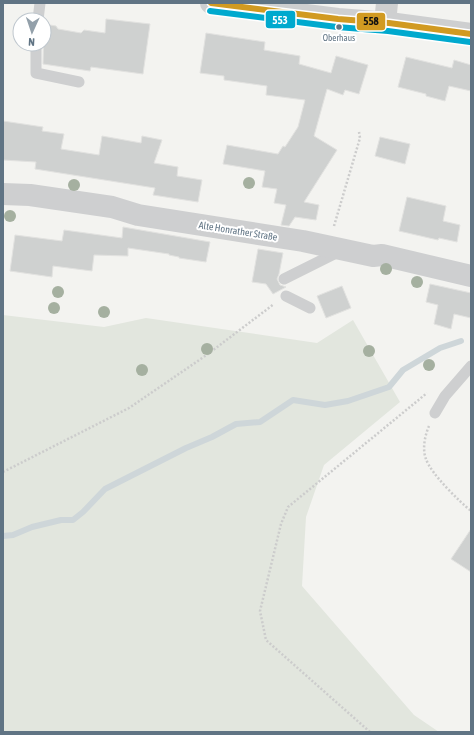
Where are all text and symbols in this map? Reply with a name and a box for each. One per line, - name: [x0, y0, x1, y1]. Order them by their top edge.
- line badge: 553: [265, 10, 296, 29]
- north arrow: [12, 12, 52, 52]
- line badge: 558: [356, 12, 386, 31]
- text: 553: [272, 14, 288, 26]
- text: 558: [363, 15, 379, 27]
- marker: Oberhaus: [334, 22, 344, 32]
- place label: Oberhaus: [323, 33, 355, 43]
- text: N: [28, 36, 35, 48]
- street label: Alte Honrather Straße: [198, 219, 278, 243]

